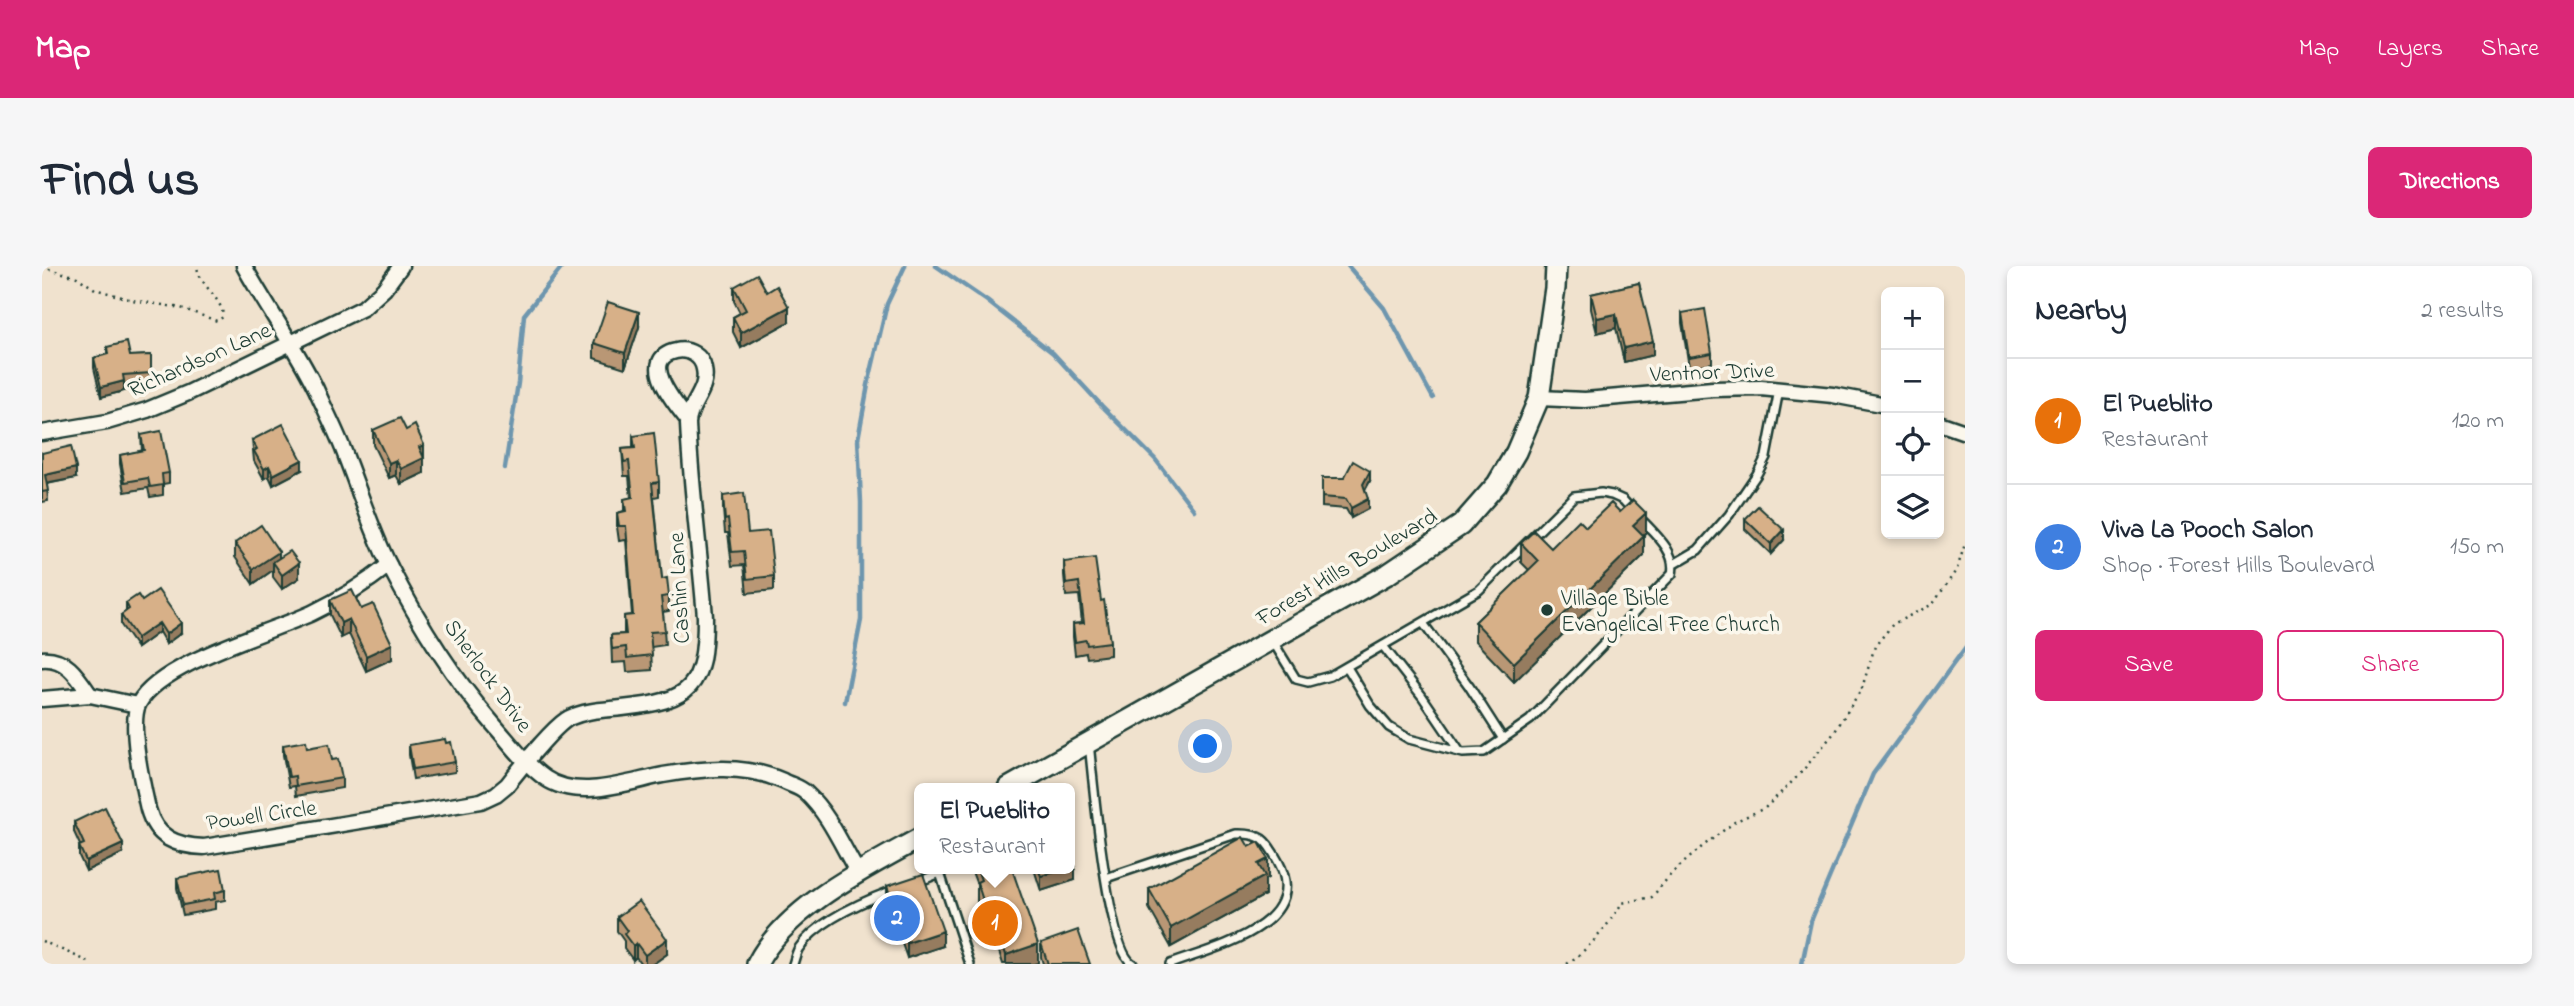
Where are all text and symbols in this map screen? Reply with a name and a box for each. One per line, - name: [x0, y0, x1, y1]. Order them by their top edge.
- text: Map: [35, 25, 91, 73]
- text: Map: [2299, 32, 2339, 67]
- text: Layers: [2377, 32, 2443, 67]
- text: Share: [2481, 32, 2539, 67]
- text: Find us: [42, 146, 199, 218]
- button: Directions: [2368, 147, 2532, 218]
- map controls: [1881, 287, 1944, 539]
- button: +: [1881, 287, 1944, 350]
- text: Nearby: [2035, 290, 2127, 334]
- text: 2 results: [2421, 295, 2504, 328]
- street label: Richardson Lane: [123, 315, 278, 408]
- button: −: [1881, 350, 1944, 413]
- street label: Ventnor Drive: [1648, 355, 1776, 392]
- text: El Pueblito: [2102, 386, 2213, 424]
- text: 1: [2054, 405, 2062, 438]
- text: 120 m: [2452, 405, 2504, 438]
- button: locate: [1881, 413, 1944, 476]
- text: Restaurant: [2102, 424, 2209, 457]
- button: layers: [1881, 476, 1944, 539]
- street label: Forest Hills Boulevard: [1250, 501, 1444, 636]
- text: Viva La Pooch Salon: [2102, 512, 2313, 550]
- street label: Cashin Lane: [661, 531, 700, 644]
- text: 2: [2052, 531, 2064, 564]
- text: 150 m: [2450, 531, 2504, 564]
- text: Shop · Forest Hills Boulevard: [2102, 550, 2375, 583]
- place label: Village Bible Evangelical Free Church: [1560, 583, 1780, 643]
- marker: Village Bible Evangelical Free Church: [1539, 602, 1555, 618]
- street label: Sherlock Drive: [435, 613, 540, 741]
- button: Save: [2035, 630, 2263, 701]
- button: Share: [2277, 630, 2504, 701]
- your location: [1188, 729, 1222, 763]
- popup: [914, 783, 1075, 874]
- street label: Powell Circle: [204, 792, 319, 841]
- text: El Pueblito: [939, 793, 1050, 831]
- text: Restaurant: [939, 831, 1046, 864]
- pin: 2: [874, 892, 920, 944]
- pin: 1: [972, 897, 1018, 949]

